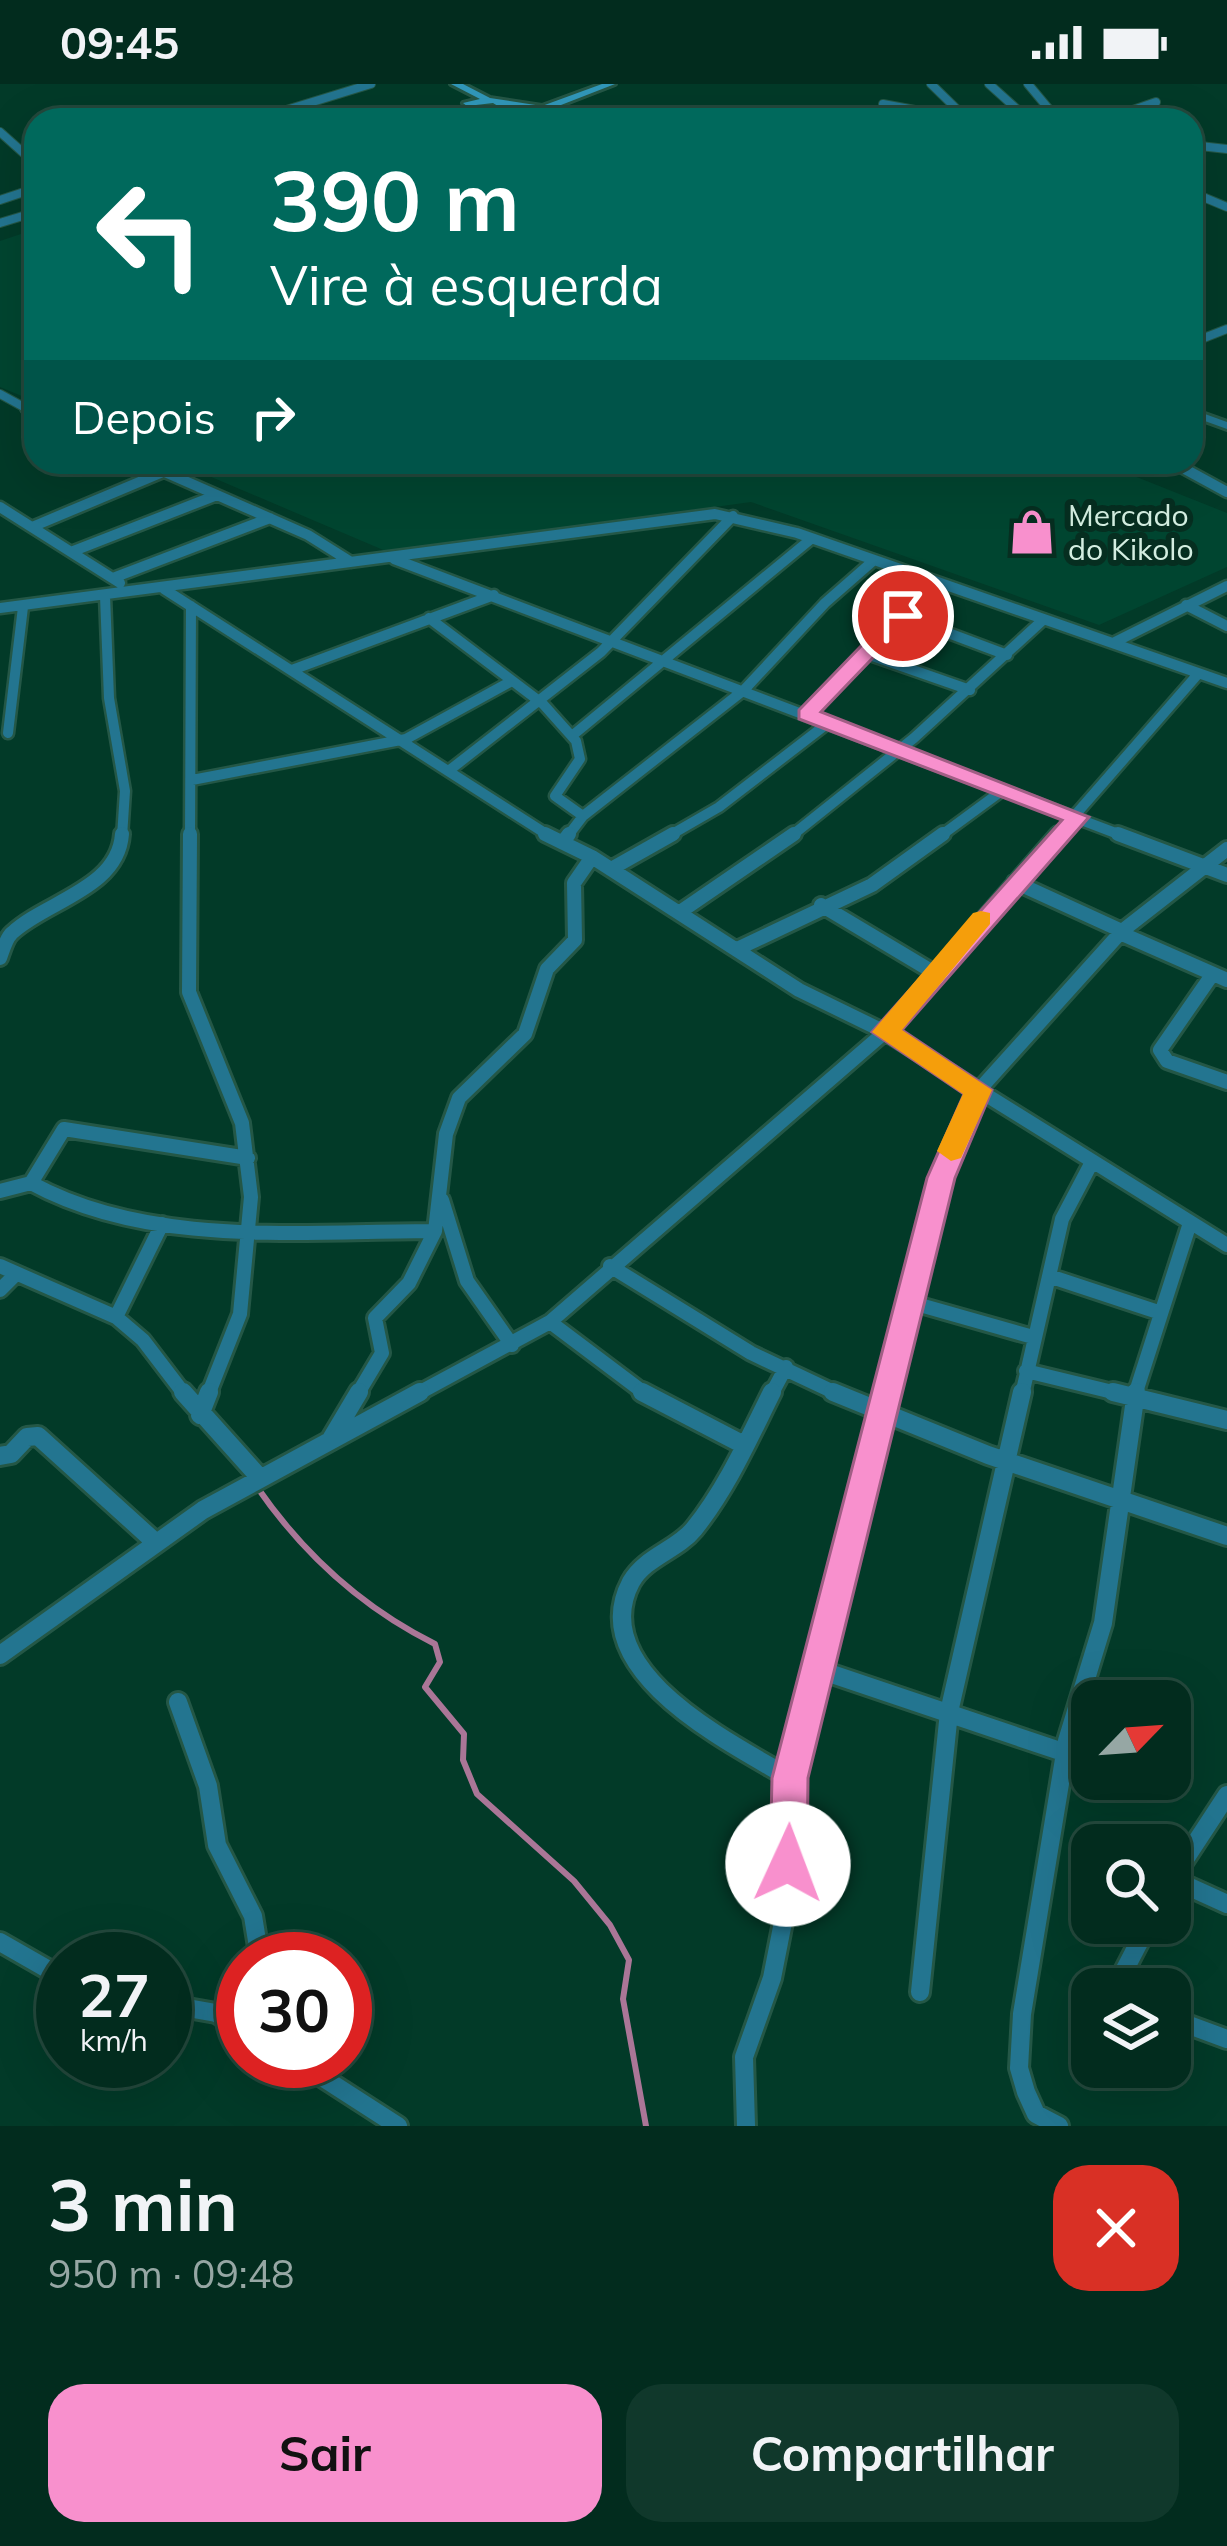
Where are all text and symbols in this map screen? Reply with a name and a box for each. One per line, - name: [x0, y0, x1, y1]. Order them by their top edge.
- text: 09:45: [60, 14, 179, 70]
- text: 390 m: [270, 147, 520, 252]
- icon: left: [72, 156, 228, 312]
- text: Vire à esquerda: [270, 251, 663, 319]
- icon: right: [240, 384, 306, 450]
- text: Depois: [72, 389, 216, 445]
- place label: Mercado do Kikolo: [1068, 496, 1194, 568]
- shop icon: Mercado do Kikolo: [1007, 507, 1057, 557]
- pin: [852, 565, 954, 667]
- icon: arrive: [870, 583, 936, 649]
- north arrow: [1071, 1680, 1191, 1800]
- map controls: [1071, 1680, 1191, 2088]
- position arrow: [725, 1801, 851, 1927]
- button: search: [1071, 1824, 1191, 1944]
- speed limit sign: 30: [216, 1932, 372, 2088]
- text: 27: [78, 1957, 150, 2032]
- button: layers: [1071, 1968, 1191, 2088]
- text: km/h: [80, 2021, 148, 2059]
- text: 3 min: [48, 2159, 238, 2249]
- button: close: [1053, 2165, 1179, 2291]
- text: 950 m · 09:48: [48, 2249, 294, 2298]
- button: Sair: [48, 2384, 602, 2522]
- button: Compartilhar: [626, 2384, 1179, 2522]

